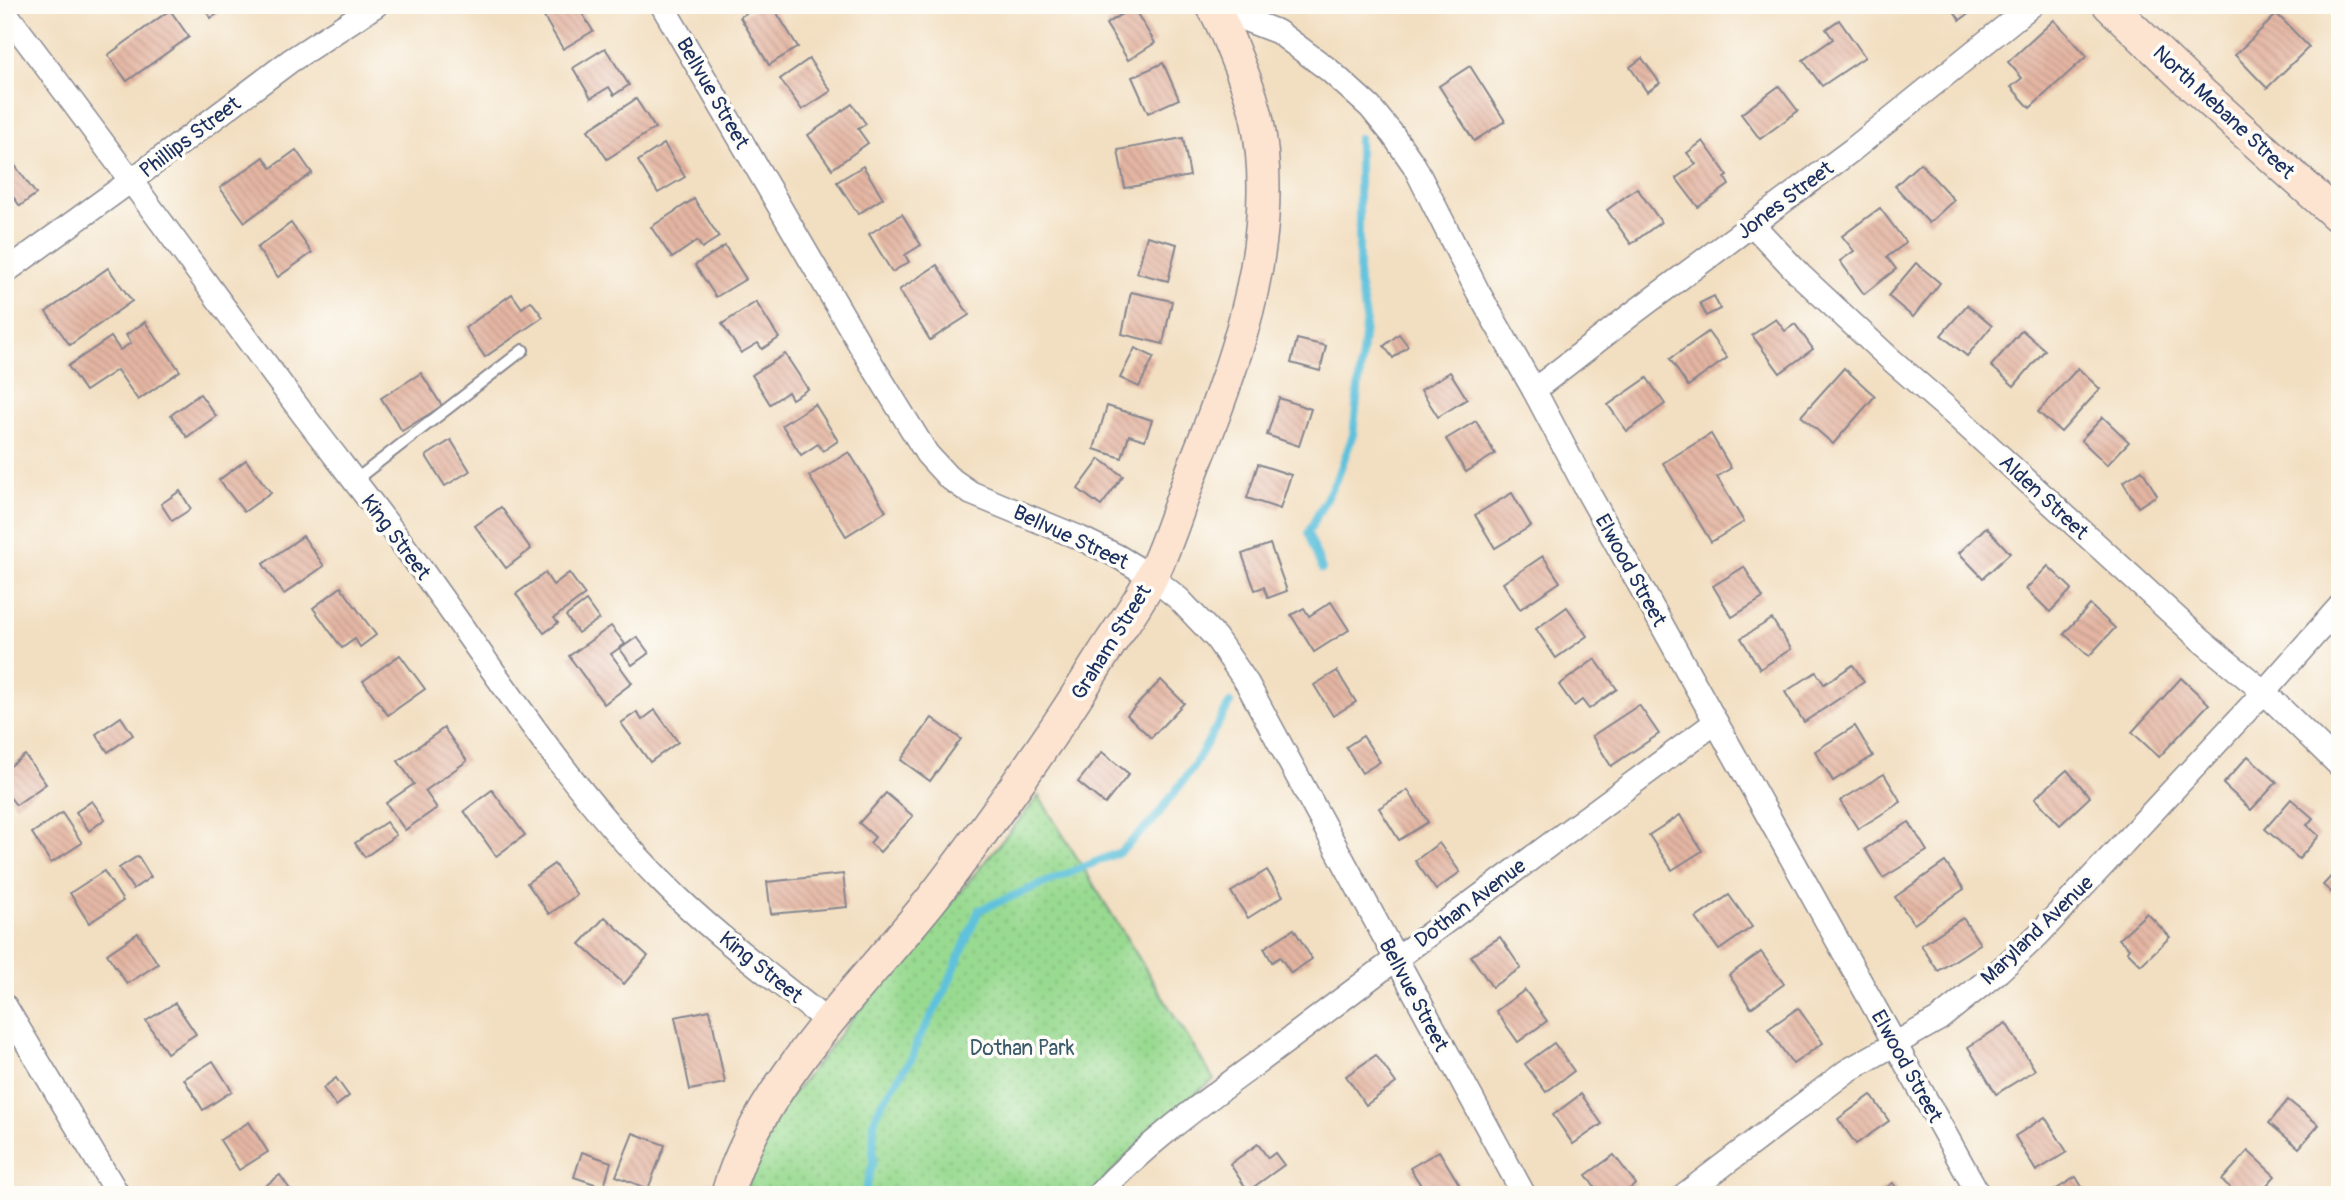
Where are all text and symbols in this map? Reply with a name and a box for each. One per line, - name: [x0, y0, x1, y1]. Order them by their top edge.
- street label: Bellvue Street: [670, 33, 756, 154]
- street label: North Mebane Street: [2147, 40, 2301, 186]
- street label: Phillips Street: [134, 90, 247, 184]
- street label: Jones Street: [1732, 155, 1839, 246]
- street label: Alden Street: [1993, 449, 2094, 546]
- street label: King Street: [355, 489, 437, 586]
- street label: Bellvue Street: [1009, 499, 1133, 576]
- street label: Elwood Street: [1589, 509, 1673, 632]
- street label: Graham Street: [1065, 579, 1158, 705]
- street label: Dothan Avenue: [1409, 852, 1532, 954]
- street label: Maryland Avenue: [1975, 869, 2100, 991]
- street label: King Street: [713, 925, 809, 1010]
- street label: Bellvue Street: [1373, 934, 1455, 1057]
- street label: Elwood Street: [1865, 1005, 1949, 1128]
- park label: Dothan Park: [969, 1035, 1075, 1062]

